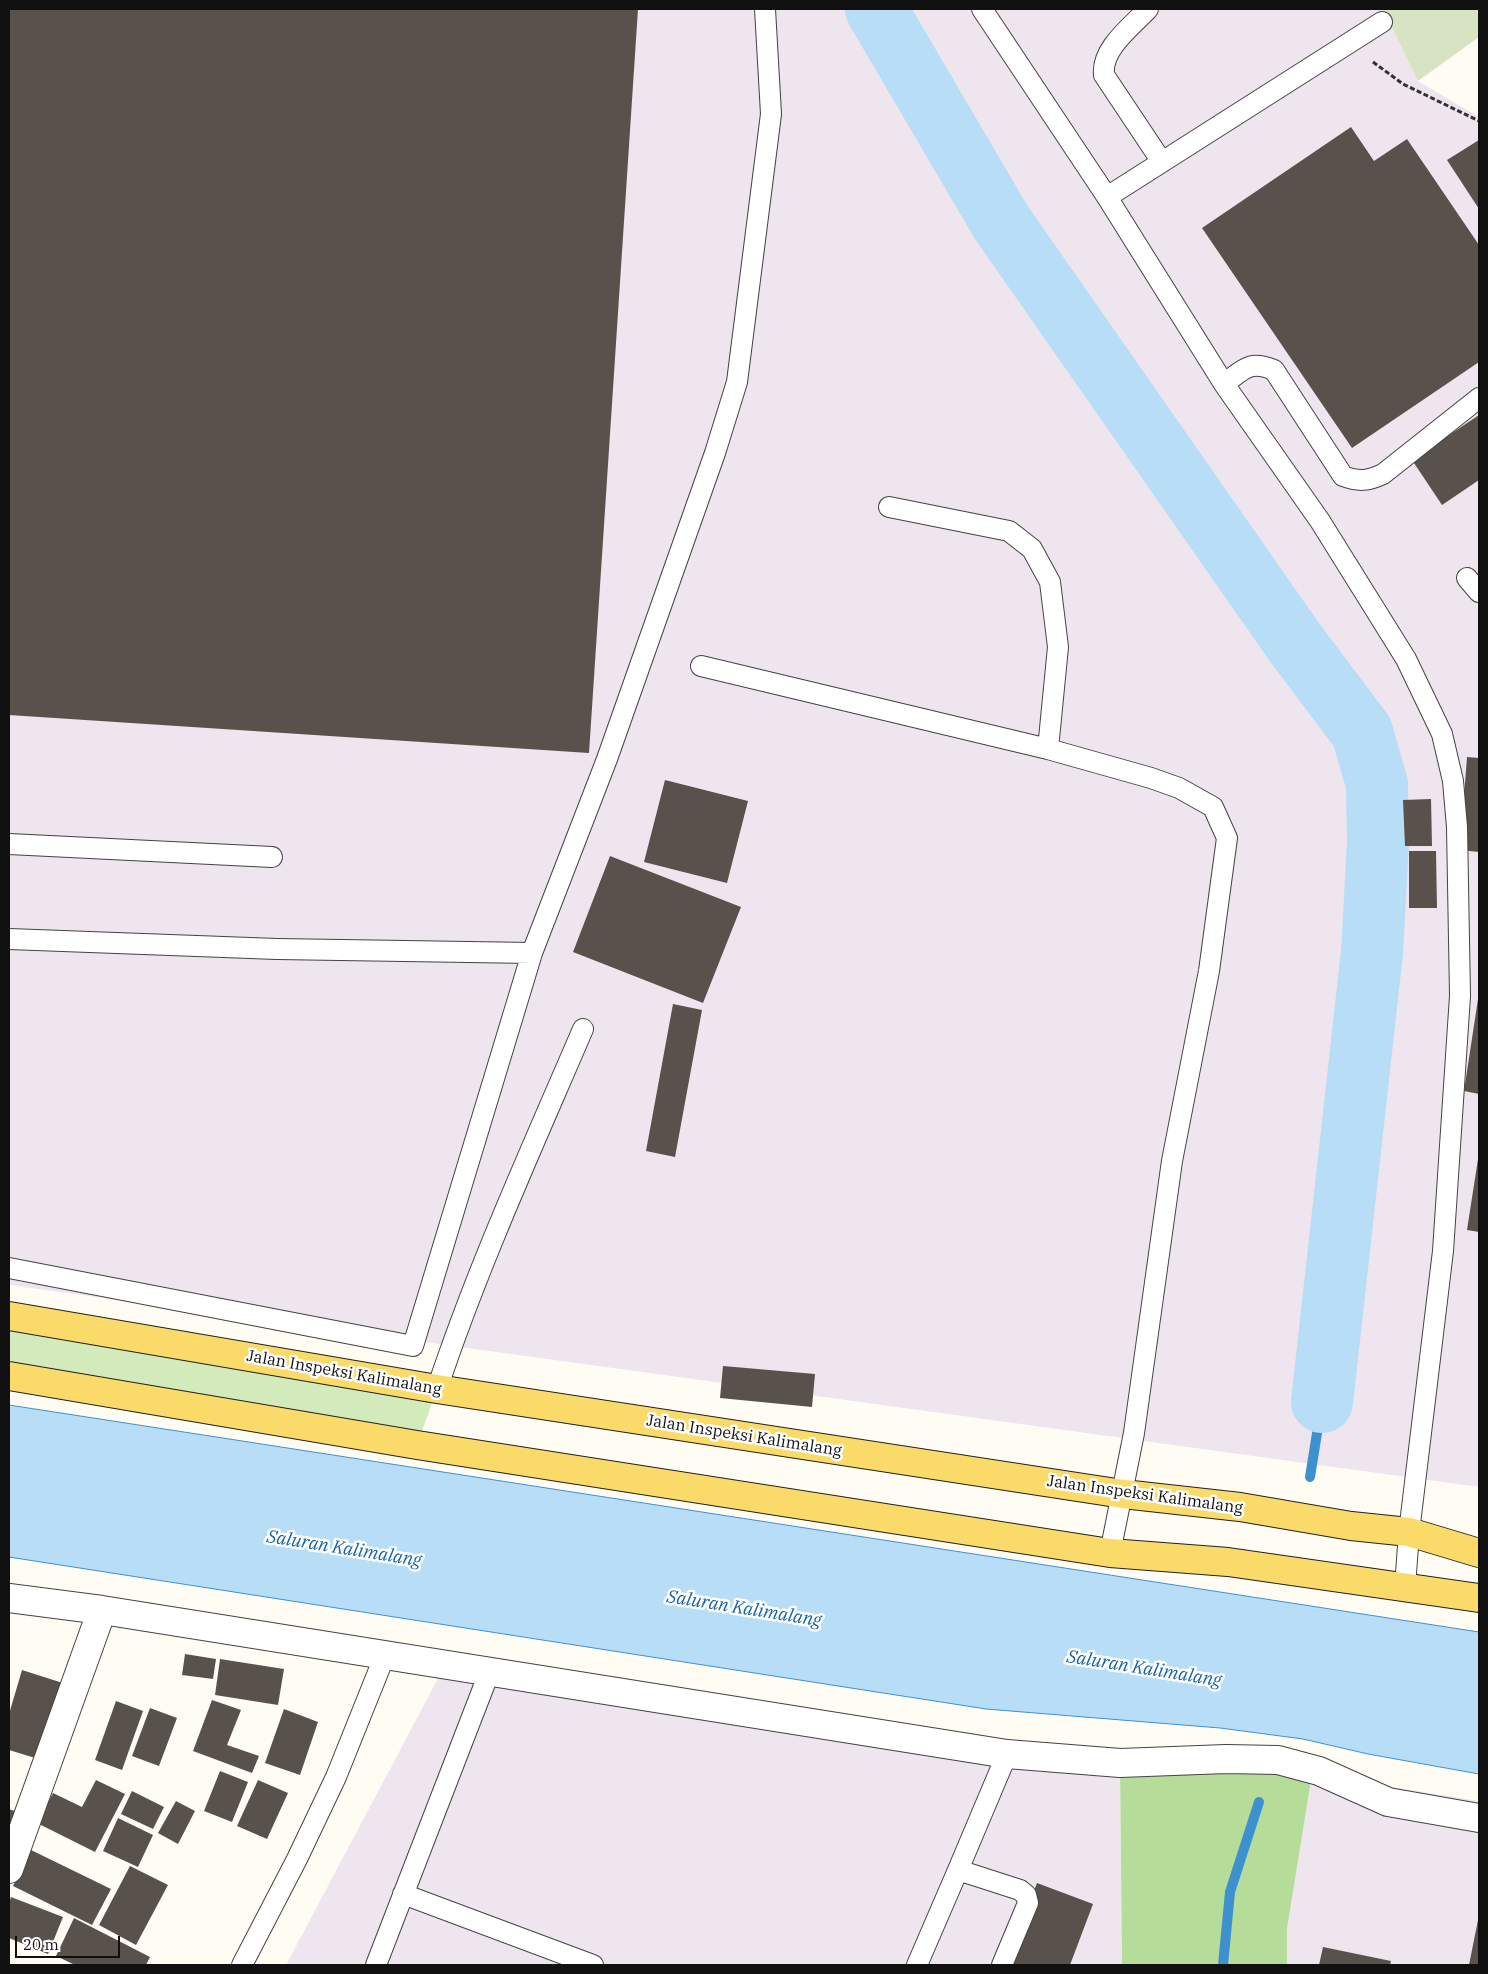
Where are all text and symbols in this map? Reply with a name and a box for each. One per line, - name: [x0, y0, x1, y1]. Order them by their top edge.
- street label: Jalan Inspeksi Kalimalang: [245, 1346, 443, 1400]
- street label: Jalan Inspeksi Kalimalang: [645, 1411, 843, 1461]
- street label: Jalan Inspeksi Kalimalang: [1046, 1472, 1244, 1518]
- water label: Saluran Kalimalang: [265, 1526, 423, 1572]
- water label: Saluran Kalimalang: [665, 1586, 823, 1632]
- water label: Saluran Kalimalang: [1065, 1646, 1223, 1692]
- scale bar: [18, 1926, 122, 1958]
- text: 20 m: [23, 1935, 59, 1954]

